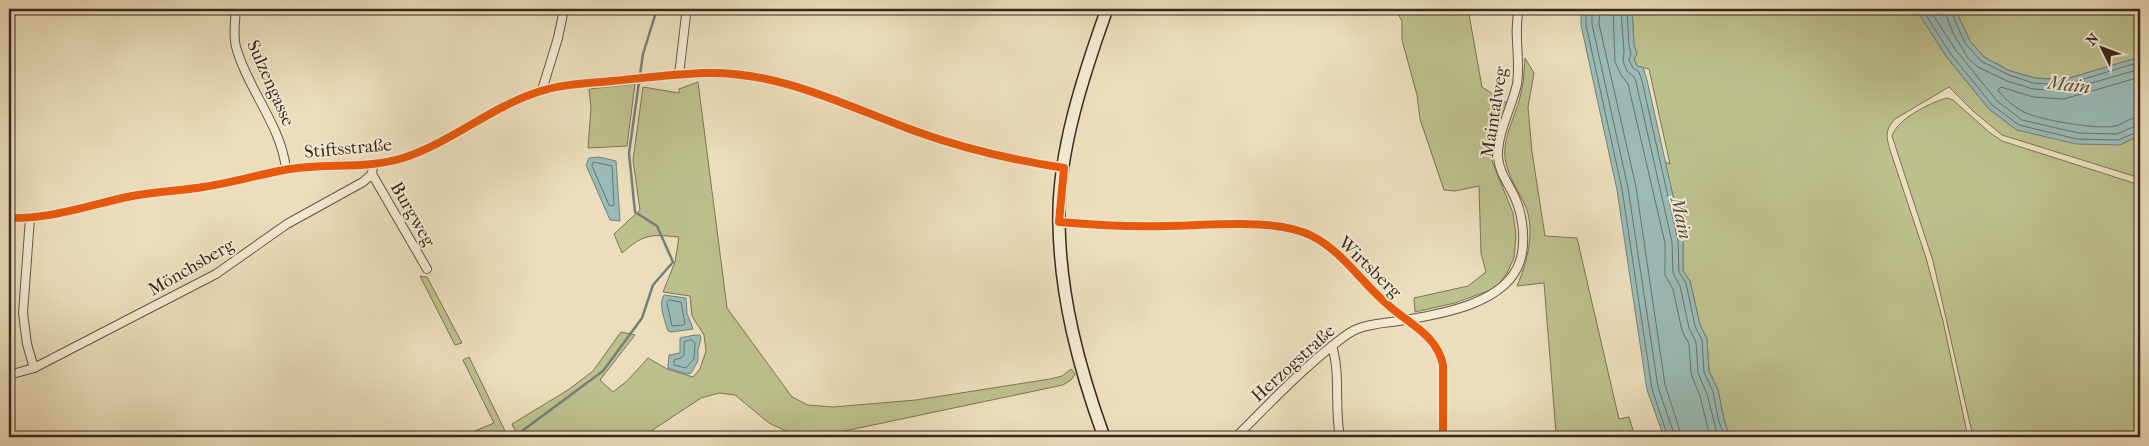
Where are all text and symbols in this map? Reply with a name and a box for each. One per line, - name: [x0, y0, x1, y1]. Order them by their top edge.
- north arrow: [2076, 22, 2126, 72]
- text: N: [2083, 30, 2103, 49]
- street label: Sulzengasse: [242, 37, 299, 130]
- street label: Maintalweg: [1477, 65, 1512, 159]
- water label: Main: [2044, 71, 2091, 99]
- street label: Stiftsstraße: [303, 134, 393, 163]
- street label: Burgweg: [386, 178, 440, 251]
- water label: Main: [1665, 193, 1697, 241]
- street label: Wirtsberg: [1333, 232, 1406, 303]
- street label: Mönchsberg: [145, 234, 238, 300]
- street label: Herzogstraße: [1247, 320, 1339, 406]

